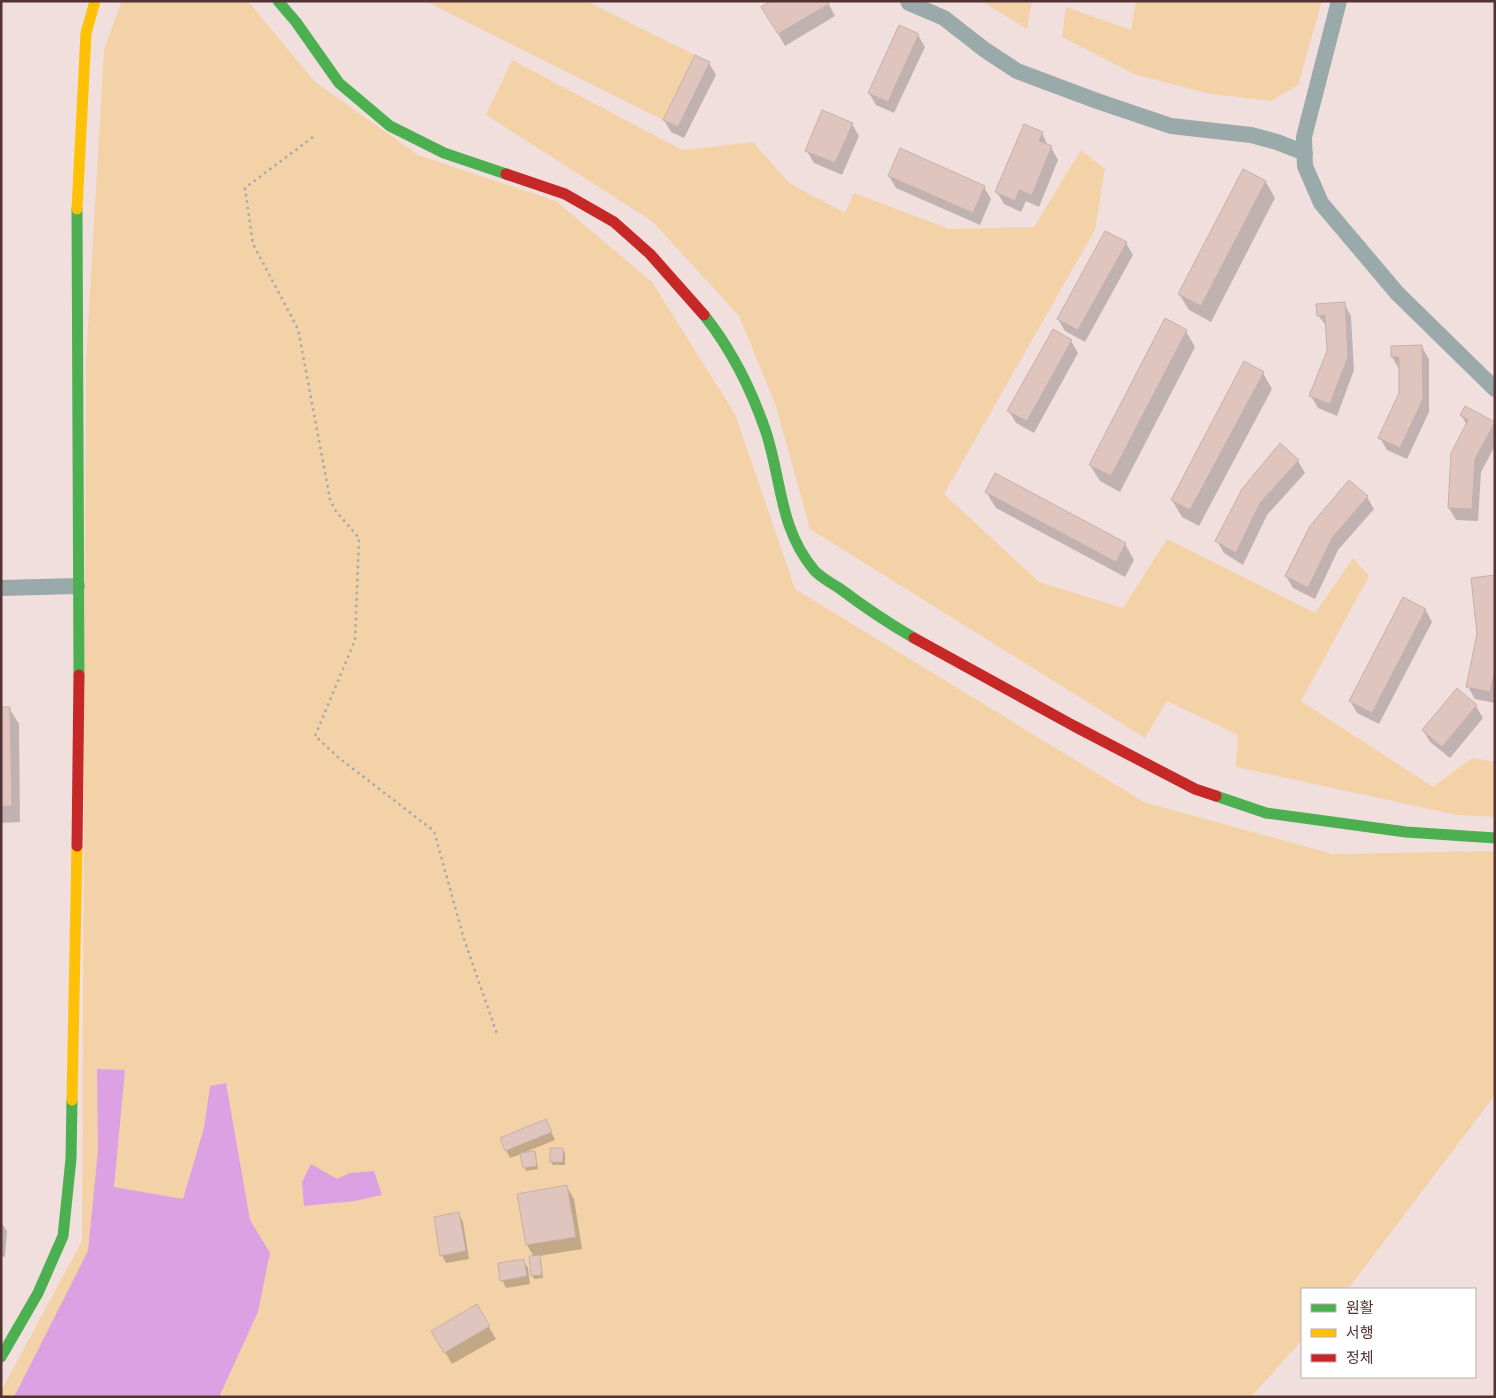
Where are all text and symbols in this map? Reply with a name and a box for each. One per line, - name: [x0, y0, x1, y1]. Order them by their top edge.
- legend: [1301, 1288, 1476, 1378]
- text: 원활: [1346, 1298, 1374, 1317]
- text: 서행: [1346, 1323, 1374, 1342]
- text: 정체: [1346, 1348, 1374, 1367]

